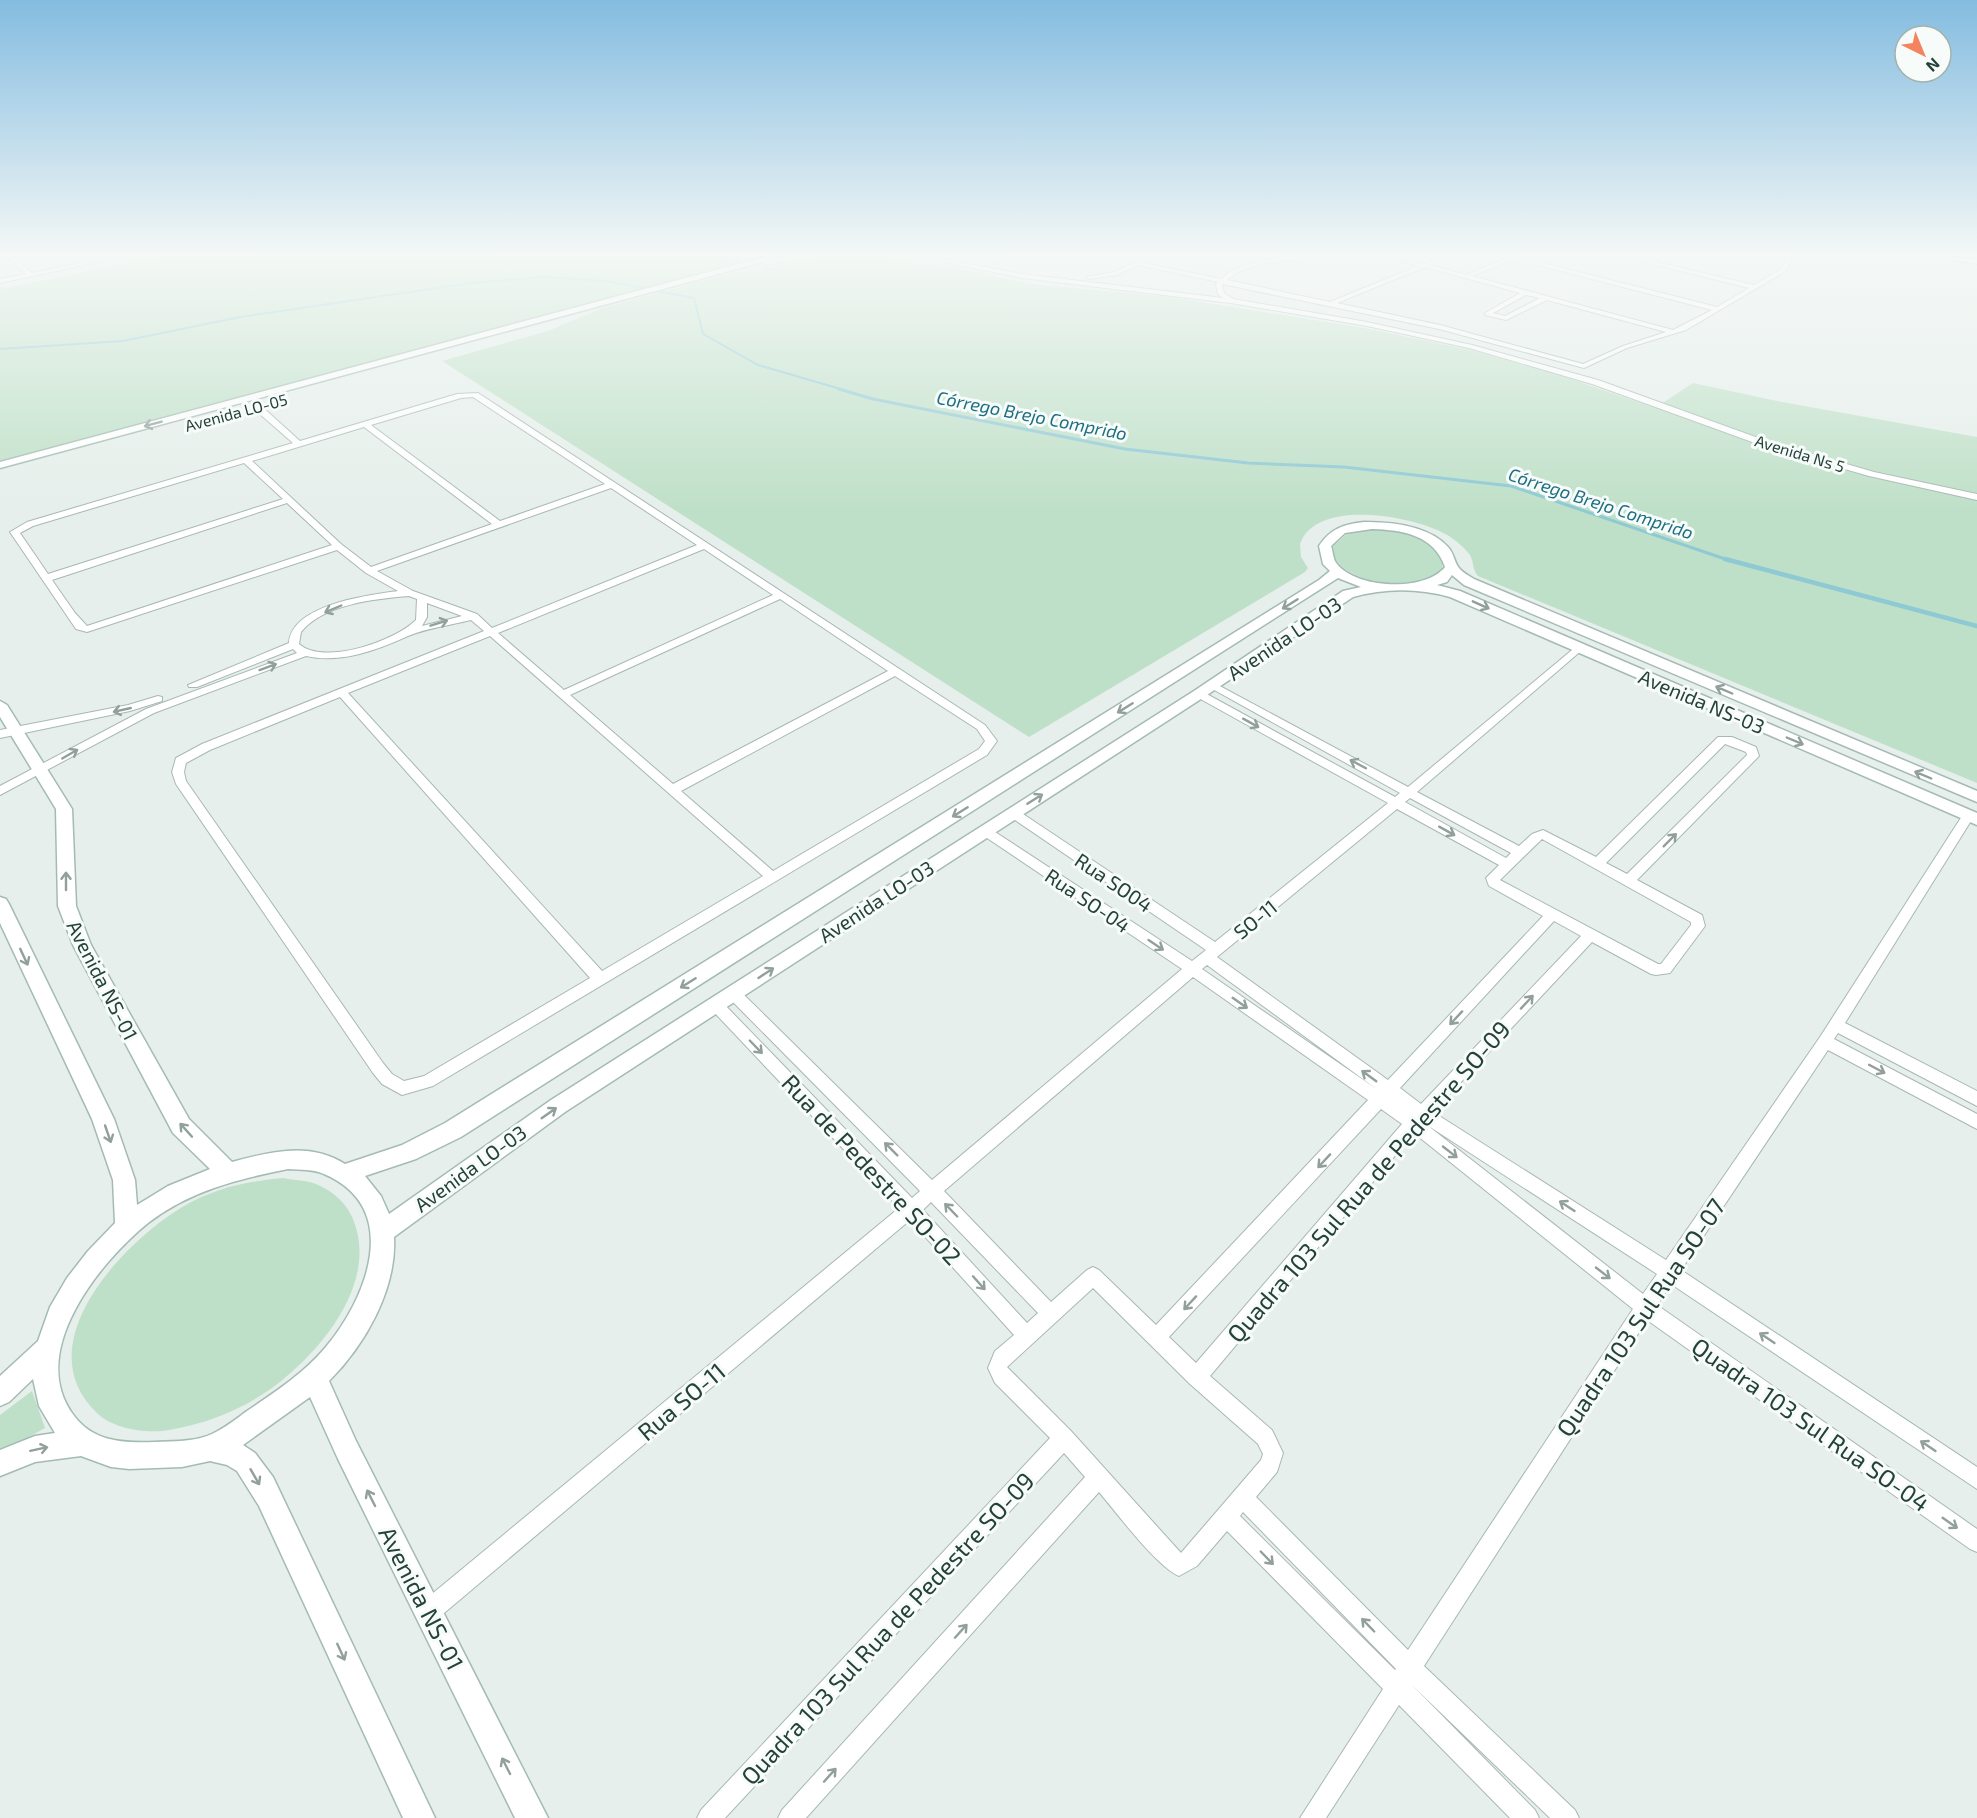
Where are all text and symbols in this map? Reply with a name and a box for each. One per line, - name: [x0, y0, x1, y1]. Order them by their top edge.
- north arrow: [1893, 24, 1953, 84]
- text: N: [1923, 54, 1944, 76]
- water label: Córrego Brejo Comprido: [935, 386, 1129, 444]
- street label: Avenida LO-05: [183, 389, 289, 435]
- one-way arrow: [143, 419, 162, 430]
- street label: Avenida Ns 5: [1753, 430, 1847, 476]
- water label: Córrego Brejo Comprido: [1506, 463, 1696, 543]
- street label: Avenida LO-03: [1222, 591, 1346, 685]
- one-way arrow: [1282, 598, 1299, 610]
- one-way arrow: [1471, 600, 1489, 611]
- one-way arrow: [324, 604, 342, 616]
- one-way arrow: [429, 617, 448, 628]
- one-way arrow: [258, 661, 276, 672]
- street label: Avenida NS-03: [1636, 664, 1768, 738]
- one-way arrow: [1716, 684, 1734, 695]
- one-way arrow: [1117, 702, 1134, 714]
- one-way arrow: [112, 705, 132, 716]
- one-way arrow: [1241, 718, 1259, 729]
- one-way arrow: [1785, 736, 1803, 747]
- one-way arrow: [61, 747, 78, 759]
- one-way arrow: [1349, 758, 1367, 769]
- one-way arrow: [1914, 768, 1932, 779]
- one-way arrow: [1026, 792, 1043, 804]
- one-way arrow: [952, 806, 969, 818]
- one-way arrow: [1438, 826, 1456, 837]
- one-way arrow: [1662, 832, 1677, 847]
- street label: Rua SO04: [1071, 847, 1157, 917]
- street label: Avenida LO-03: [814, 855, 938, 947]
- street label: Rua SO-04: [1041, 863, 1135, 937]
- one-way arrow: [60, 872, 72, 892]
- street label: SO-11: [1228, 894, 1282, 944]
- street label: Avenida NS-01: [63, 916, 143, 1044]
- one-way arrow: [1147, 939, 1164, 952]
- one-way arrow: [19, 948, 31, 966]
- one-way arrow: [757, 966, 774, 979]
- one-way arrow: [680, 977, 697, 989]
- one-way arrow: [1519, 995, 1533, 1010]
- one-way arrow: [1231, 997, 1247, 1009]
- one-way arrow: [1449, 1010, 1463, 1025]
- street label: Quadra 103 Sul Rua de Pedestre SO-09: [1220, 1014, 1516, 1348]
- one-way arrow: [749, 1040, 764, 1055]
- one-way arrow: [1868, 1063, 1885, 1075]
- street label: Rua de Pedestre SO-02: [776, 1068, 968, 1270]
- one-way arrow: [1361, 1069, 1377, 1082]
- one-way arrow: [540, 1107, 556, 1119]
- street label: Avenida LO-03: [409, 1119, 531, 1217]
- one-way arrow: [179, 1122, 193, 1137]
- one-way arrow: [103, 1124, 114, 1142]
- one-way arrow: [883, 1142, 898, 1157]
- one-way arrow: [1442, 1146, 1458, 1159]
- one-way arrow: [1317, 1153, 1331, 1168]
- street label: Quadra 103 Sul Rua SO-07: [1550, 1193, 1730, 1441]
- one-way arrow: [1559, 1200, 1576, 1212]
- one-way arrow: [944, 1203, 959, 1218]
- one-way arrow: [1595, 1267, 1611, 1280]
- one-way arrow: [971, 1276, 986, 1291]
- one-way arrow: [1182, 1295, 1197, 1310]
- street label: Quadra 103 Sul Rua SO-04: [1687, 1331, 1935, 1517]
- one-way arrow: [1759, 1332, 1775, 1344]
- street label: Rua SO-11: [631, 1356, 731, 1446]
- one-way arrow: [1920, 1440, 1937, 1453]
- one-way arrow: [29, 1443, 48, 1454]
- street label: Quadra 103 Sul Rua de Pedestre SO-09: [734, 1466, 1040, 1790]
- one-way arrow: [250, 1468, 262, 1485]
- one-way arrow: [365, 1489, 377, 1507]
- one-way arrow: [1941, 1517, 1958, 1529]
- street label: Avenida NS-01: [373, 1521, 471, 1675]
- one-way arrow: [1260, 1550, 1274, 1565]
- one-way arrow: [1360, 1617, 1375, 1632]
- one-way arrow: [954, 1623, 968, 1638]
- one-way arrow: [336, 1642, 348, 1660]
- one-way arrow: [500, 1757, 511, 1775]
- one-way arrow: [823, 1767, 837, 1782]

